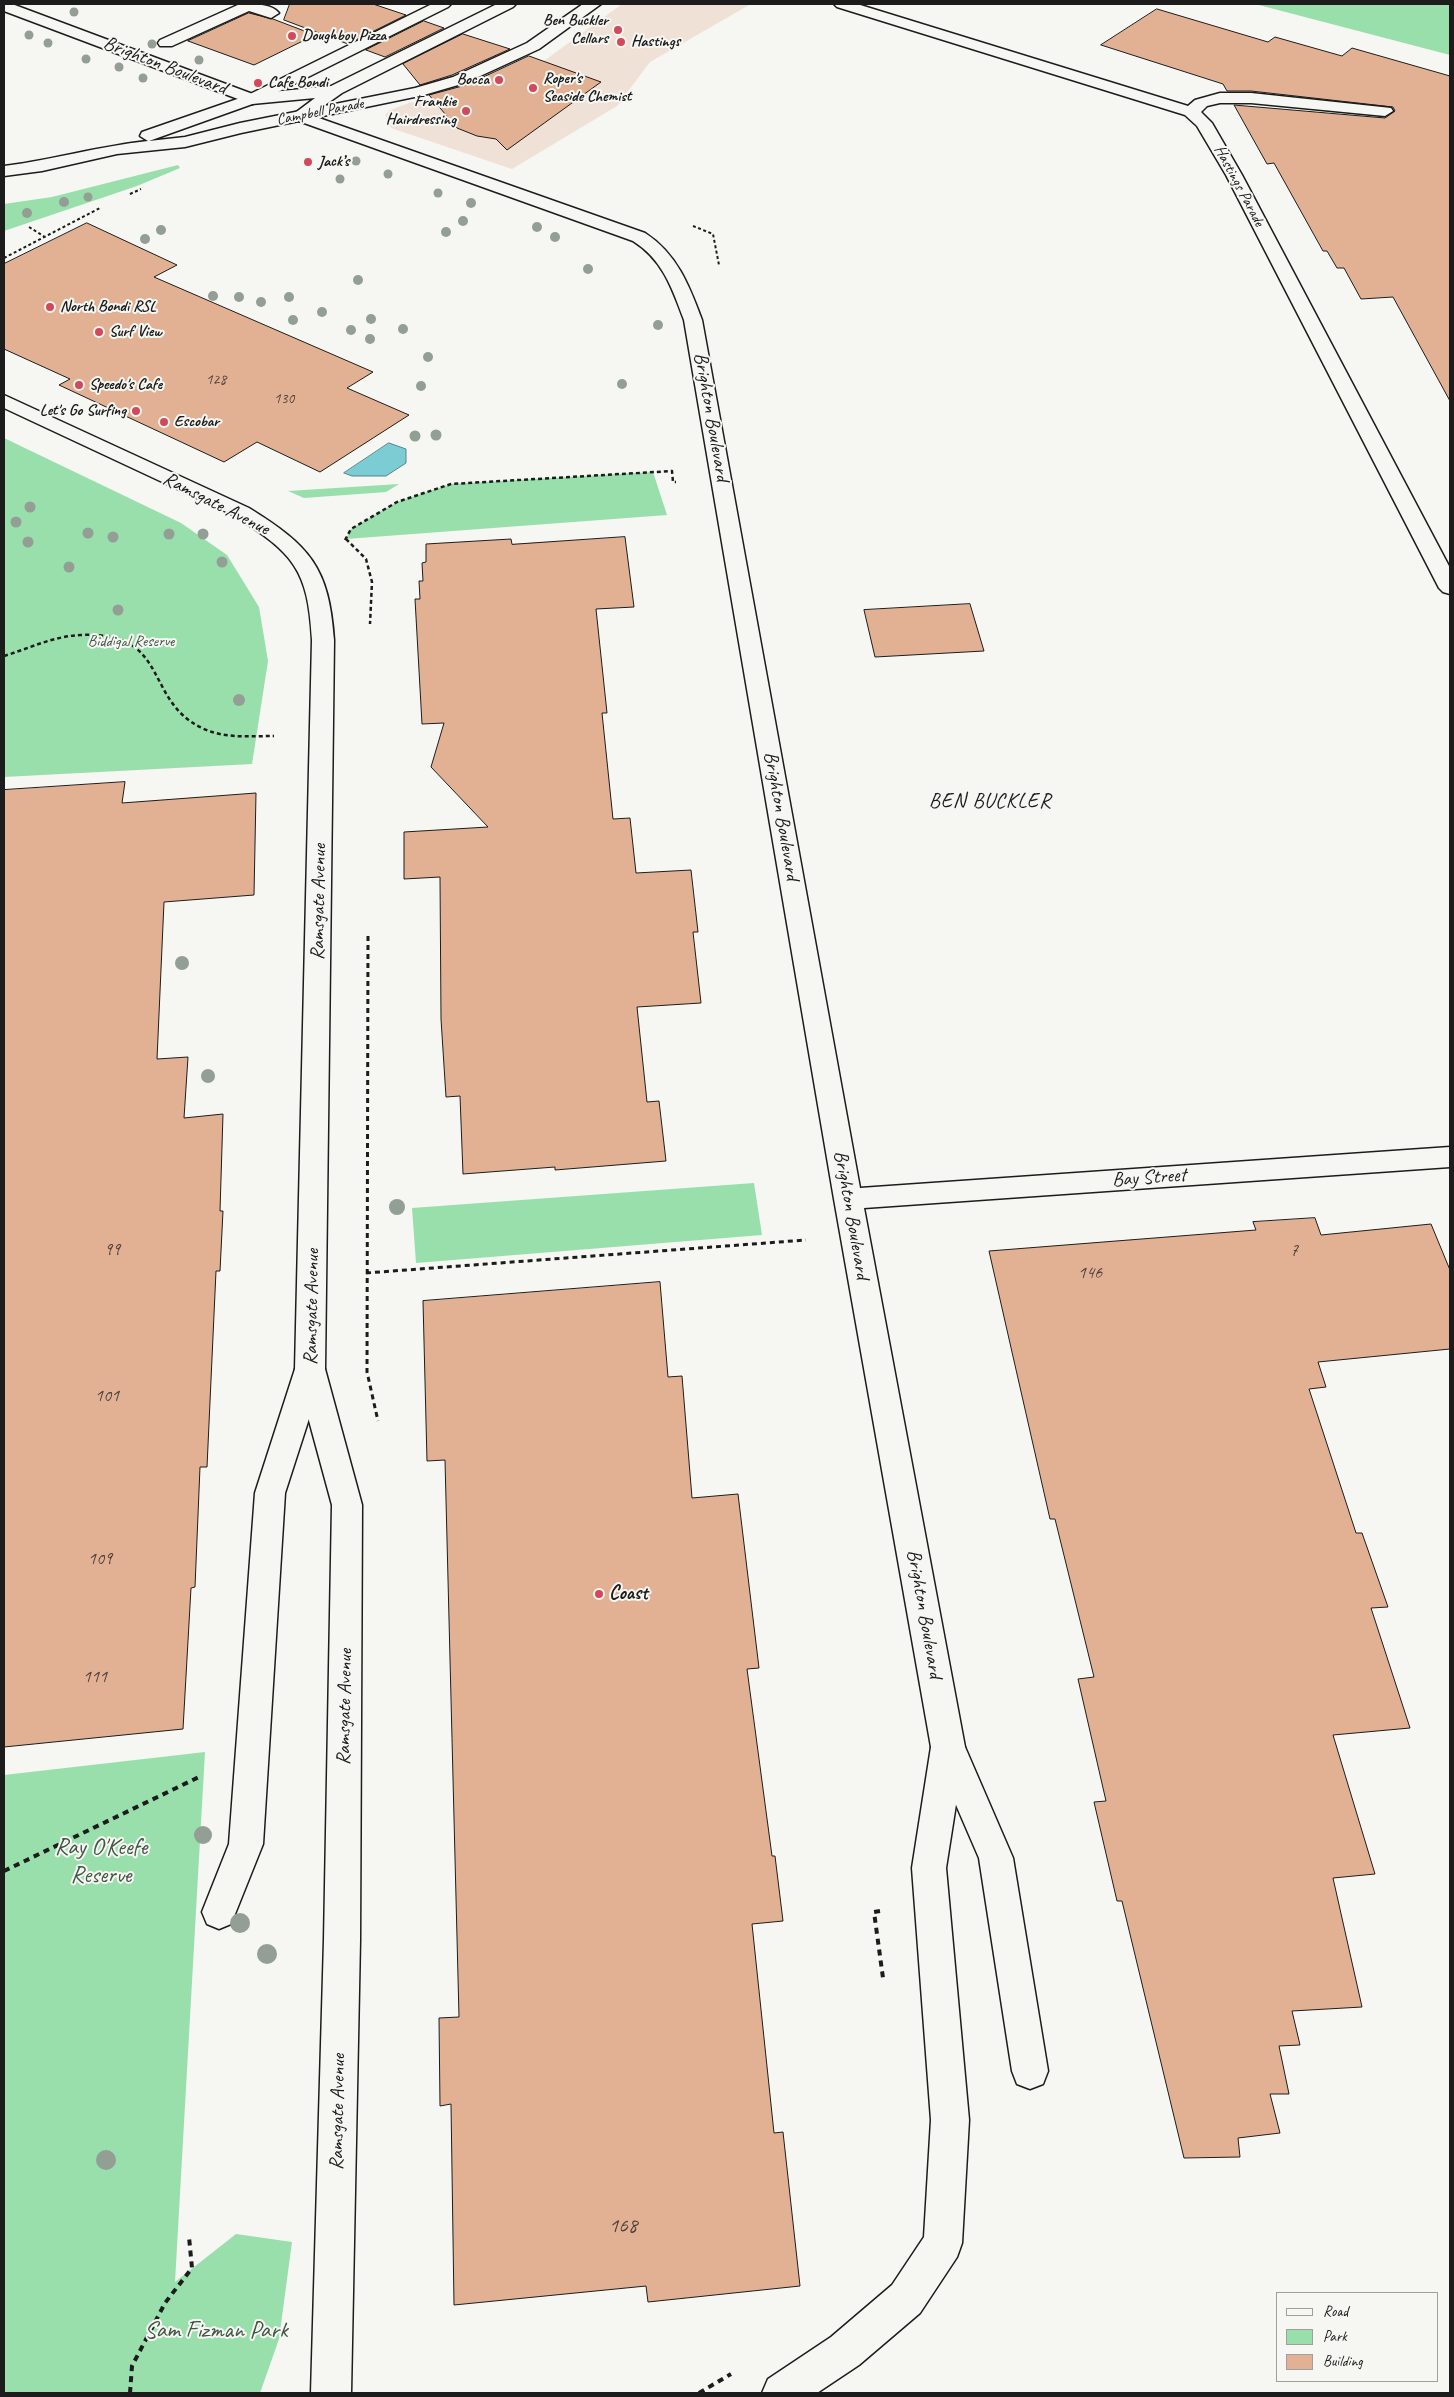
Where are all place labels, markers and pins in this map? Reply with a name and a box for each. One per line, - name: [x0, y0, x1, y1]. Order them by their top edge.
- place label: Ben Buckler Cellars: [543, 11, 608, 49]
- marker: Ben Buckler Cellars: [612, 24, 624, 36]
- place label: Doughboy Pizza: [302, 26, 386, 46]
- marker: Doughboy Pizza: [286, 30, 298, 42]
- place label: Hastings: [631, 32, 680, 52]
- marker: Hastings: [615, 36, 627, 48]
- place label: Roper's Seaside Chemist: [543, 69, 631, 107]
- place label: Bocca: [457, 70, 489, 90]
- place label: Cafe Bondi: [268, 73, 328, 93]
- marker: Bocca: [493, 74, 505, 86]
- marker: Cafe Bondi: [252, 77, 264, 89]
- marker: Roper's Seaside Chemist: [527, 82, 539, 94]
- place label: Frankie Hairdressing: [386, 92, 456, 130]
- marker: Frankie Hairdressing: [460, 105, 472, 117]
- place label: Jack’s: [318, 152, 349, 172]
- marker: Jack’s: [302, 156, 314, 168]
- place label: North Bondi RSL: [60, 297, 156, 317]
- marker: North Bondi RSL: [44, 301, 56, 313]
- place label: Surf View: [109, 322, 162, 342]
- marker: Surf View: [93, 326, 105, 338]
- place label: Speedo's Cafe: [89, 375, 162, 395]
- marker: Speedo's Cafe: [73, 379, 85, 391]
- place label: Let's Go Surfing: [40, 401, 126, 421]
- marker: Let's Go Surfing: [130, 405, 142, 417]
- place label: Escobar: [174, 412, 219, 432]
- marker: Escobar: [158, 416, 170, 428]
- place label: Coast: [609, 1582, 648, 1606]
- marker: Coast: [593, 1588, 605, 1600]

